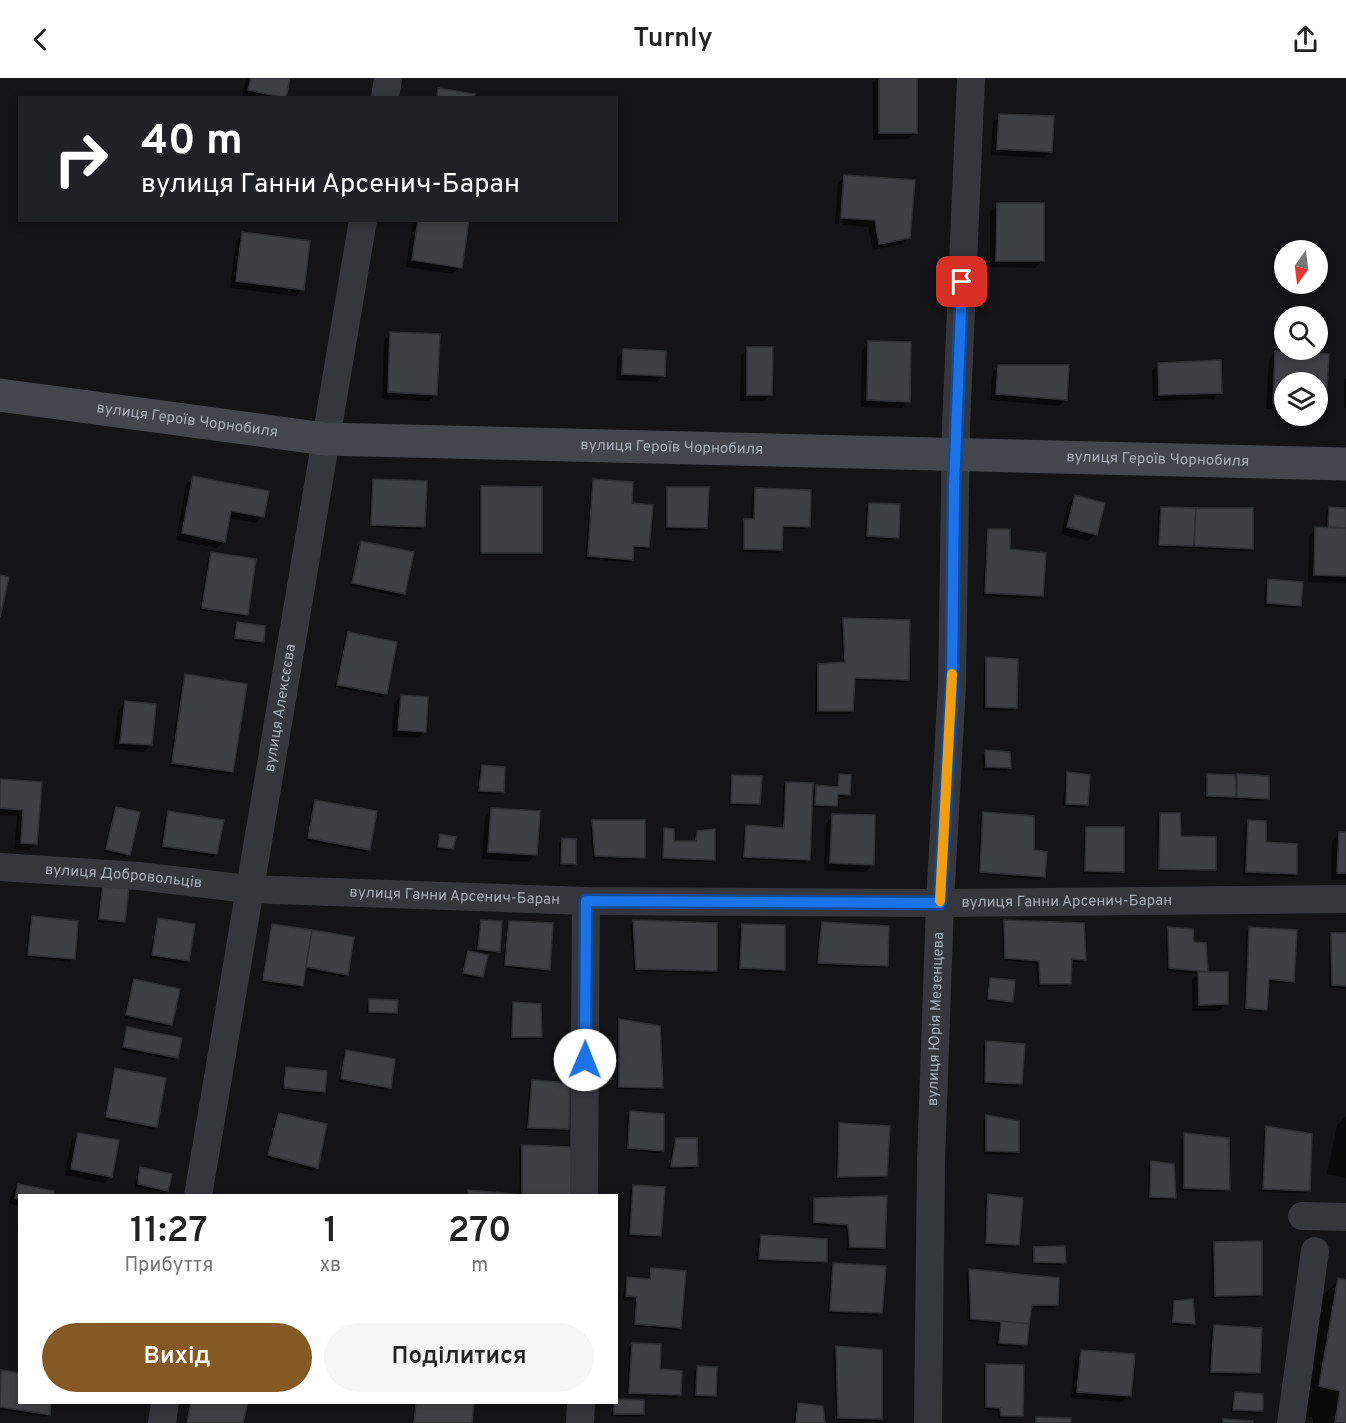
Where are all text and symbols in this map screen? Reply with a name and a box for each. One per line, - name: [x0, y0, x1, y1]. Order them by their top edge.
- text: Turnly: [633, 22, 713, 56]
- icon: back: [24, 23, 57, 56]
- icon: share: [1289, 23, 1322, 56]
- text: 40 m: [141, 116, 243, 169]
- icon: right: [42, 120, 120, 198]
- text: вулиця Ганни Арсенич-Баран: [141, 168, 520, 202]
- north arrow: [1274, 240, 1328, 294]
- map controls: [1274, 240, 1328, 426]
- pin: [936, 256, 987, 307]
- icon: arrive: [945, 265, 978, 298]
- button: search: [1274, 306, 1328, 360]
- button: layers: [1274, 372, 1328, 426]
- street label: вулиця Героїв Чорнобиля: [95, 399, 279, 442]
- street label: вулиця Героїв Чорнобиля: [580, 436, 764, 459]
- street label: вулиця Героїв Чорнобиля: [1066, 448, 1249, 471]
- street label: вулиця Алексєєва: [260, 642, 301, 773]
- street label: вулиця Добровольців: [44, 860, 203, 893]
- street label: вулиця Ганни Арсенич-Баран: [349, 883, 560, 910]
- street label: вулиця Ганни Арсенич-Баран: [961, 891, 1172, 912]
- street label: вулиця Юрія Мезенцева: [923, 932, 948, 1107]
- position arrow: [553, 1028, 617, 1092]
- text: 11:27: [130, 1209, 208, 1255]
- text: 1: [323, 1209, 338, 1255]
- text: 270: [448, 1209, 512, 1255]
- text: Прибуття: [124, 1253, 213, 1279]
- text: хв: [320, 1253, 341, 1279]
- text: m: [471, 1253, 488, 1279]
- button: Вихід: [42, 1323, 312, 1392]
- button: Поділитися: [324, 1323, 594, 1392]

